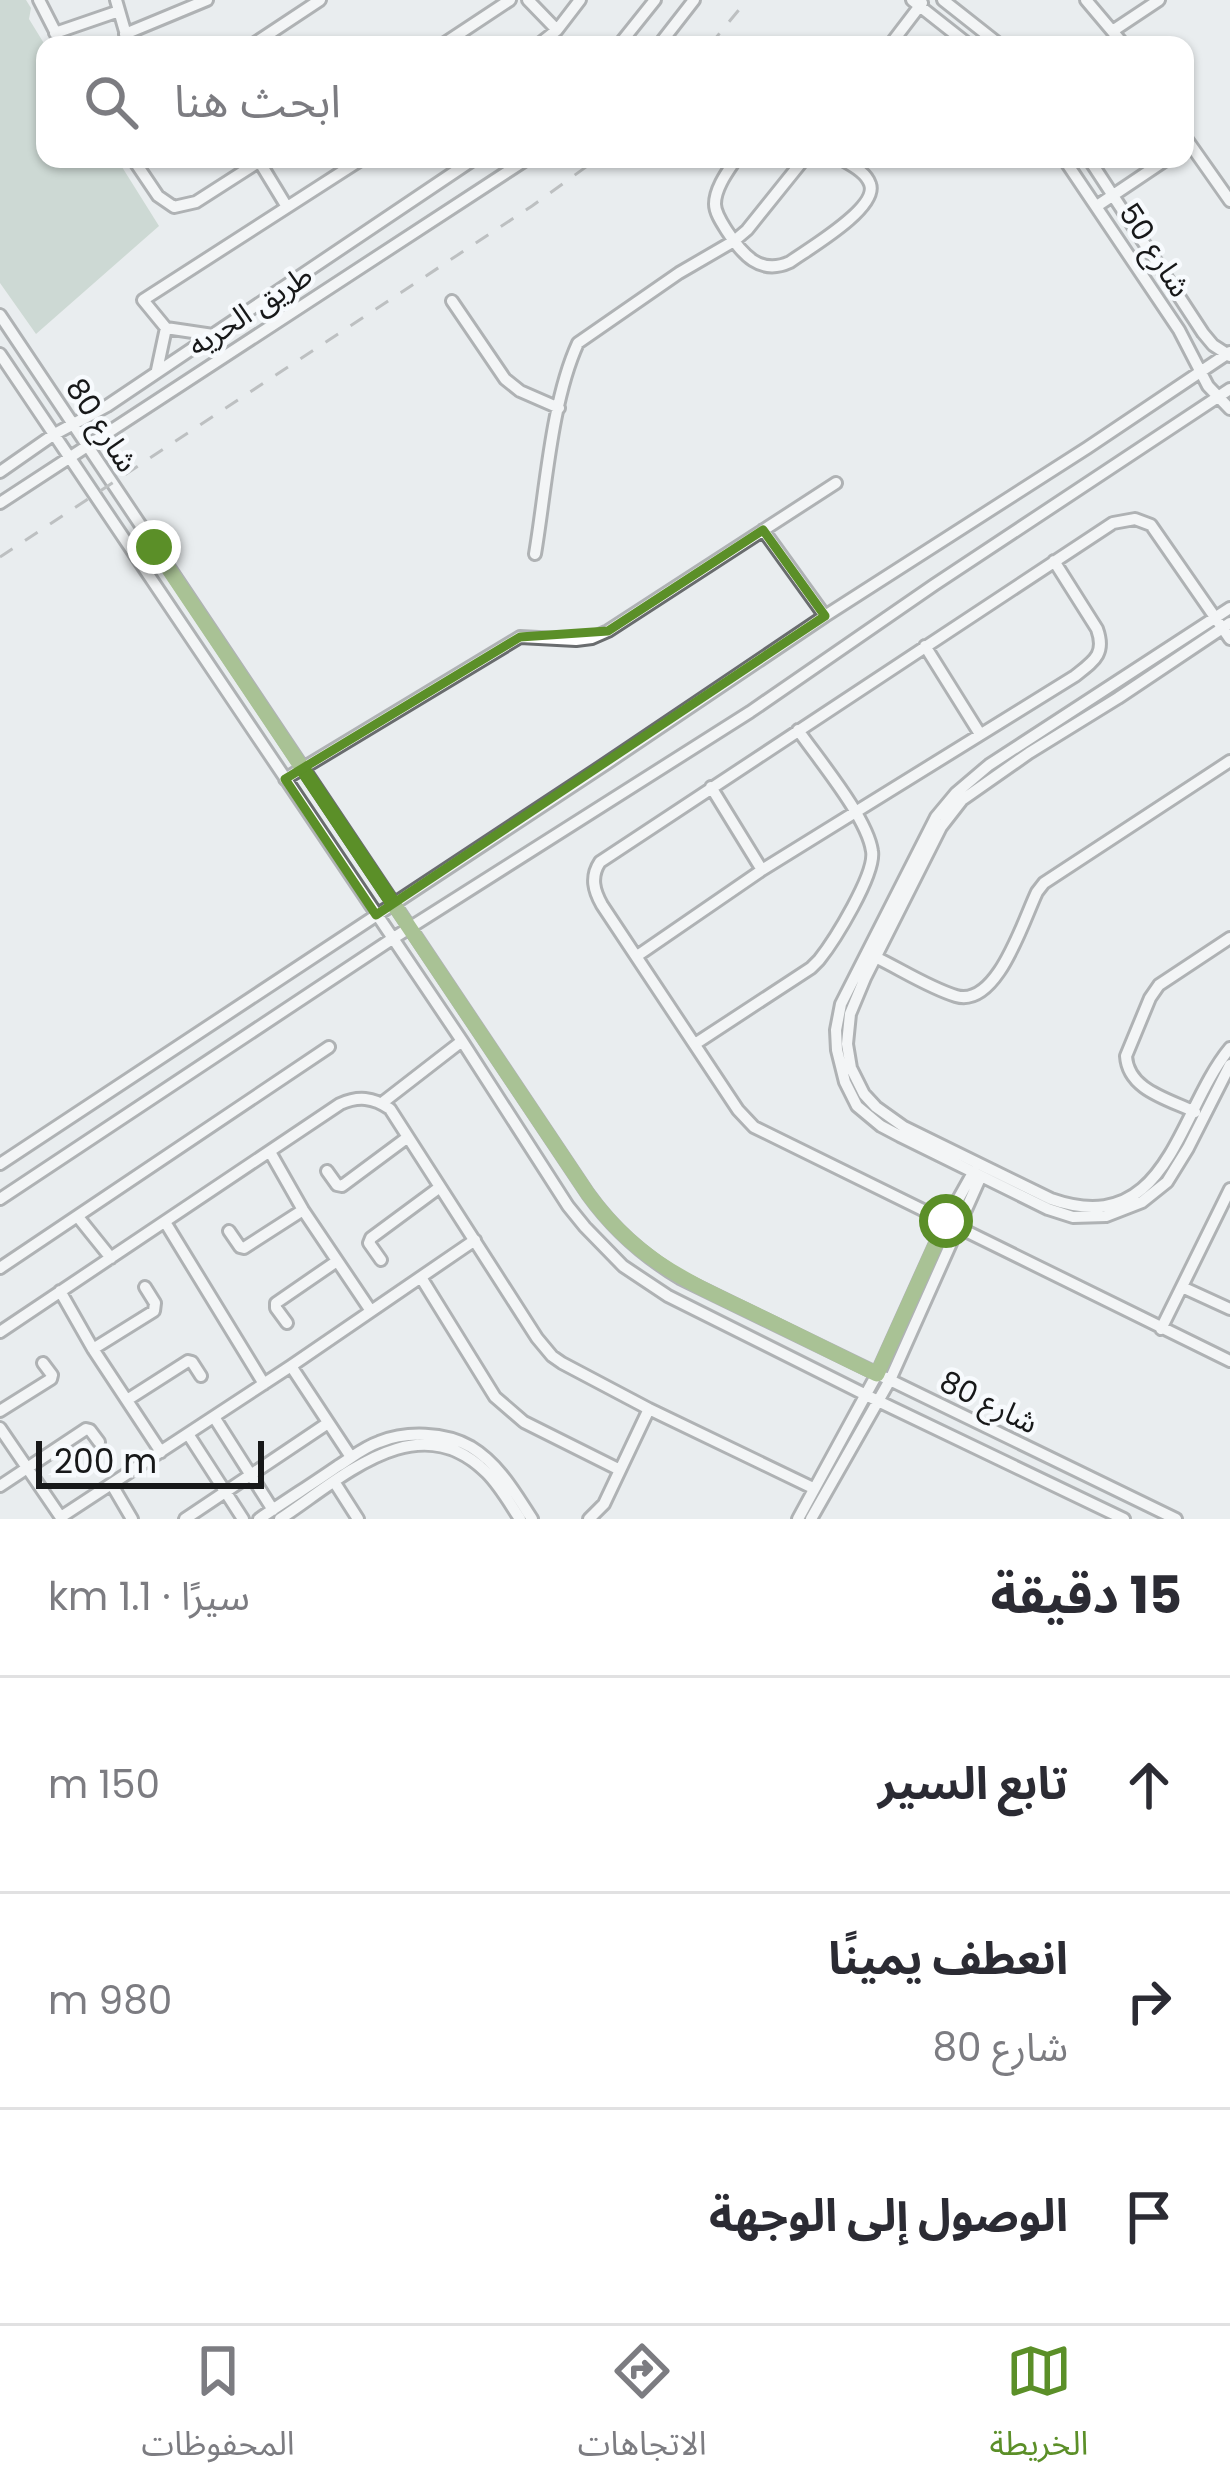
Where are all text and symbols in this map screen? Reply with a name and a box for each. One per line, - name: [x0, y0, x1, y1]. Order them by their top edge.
- search box: [36, 36, 1194, 168]
- icon: search: [78, 69, 144, 135]
- text: ابحث هنا: [174, 70, 341, 133]
- street label: شارع 50: [1108, 195, 1201, 306]
- street label: طريق الحريه: [179, 254, 321, 366]
- street label: شارع 80: [55, 370, 148, 481]
- route end: [127, 520, 181, 574]
- route start: [919, 1194, 973, 1248]
- street label: شارع 80: [932, 1360, 1045, 1445]
- scale bar: [36, 1435, 264, 1488]
- text: 200 m: [54, 1438, 157, 1485]
- text: 15 دقيقة: [991, 1559, 1182, 1631]
- text: سيرًا · 1.1 km: [48, 1569, 250, 1624]
- text: تابع السير: [878, 1752, 1068, 1815]
- icon: ahead: [1116, 1752, 1182, 1818]
- text: 150 m: [48, 1757, 160, 1812]
- text: انعطف يمينًا: [828, 1927, 1068, 1990]
- icon: right: [1116, 1968, 1182, 2034]
- text: 980 m: [48, 1973, 172, 2028]
- text: شارع 80: [932, 2020, 1068, 2075]
- text: الوصول إلى الوجهة: [709, 2184, 1068, 2247]
- icon: arrive: [1116, 2184, 1182, 2250]
- tab: المحفوظات: [142, 2338, 295, 2479]
- tab: الاتجاهات: [578, 2338, 707, 2479]
- tab: الخريطة: [990, 2338, 1088, 2479]

